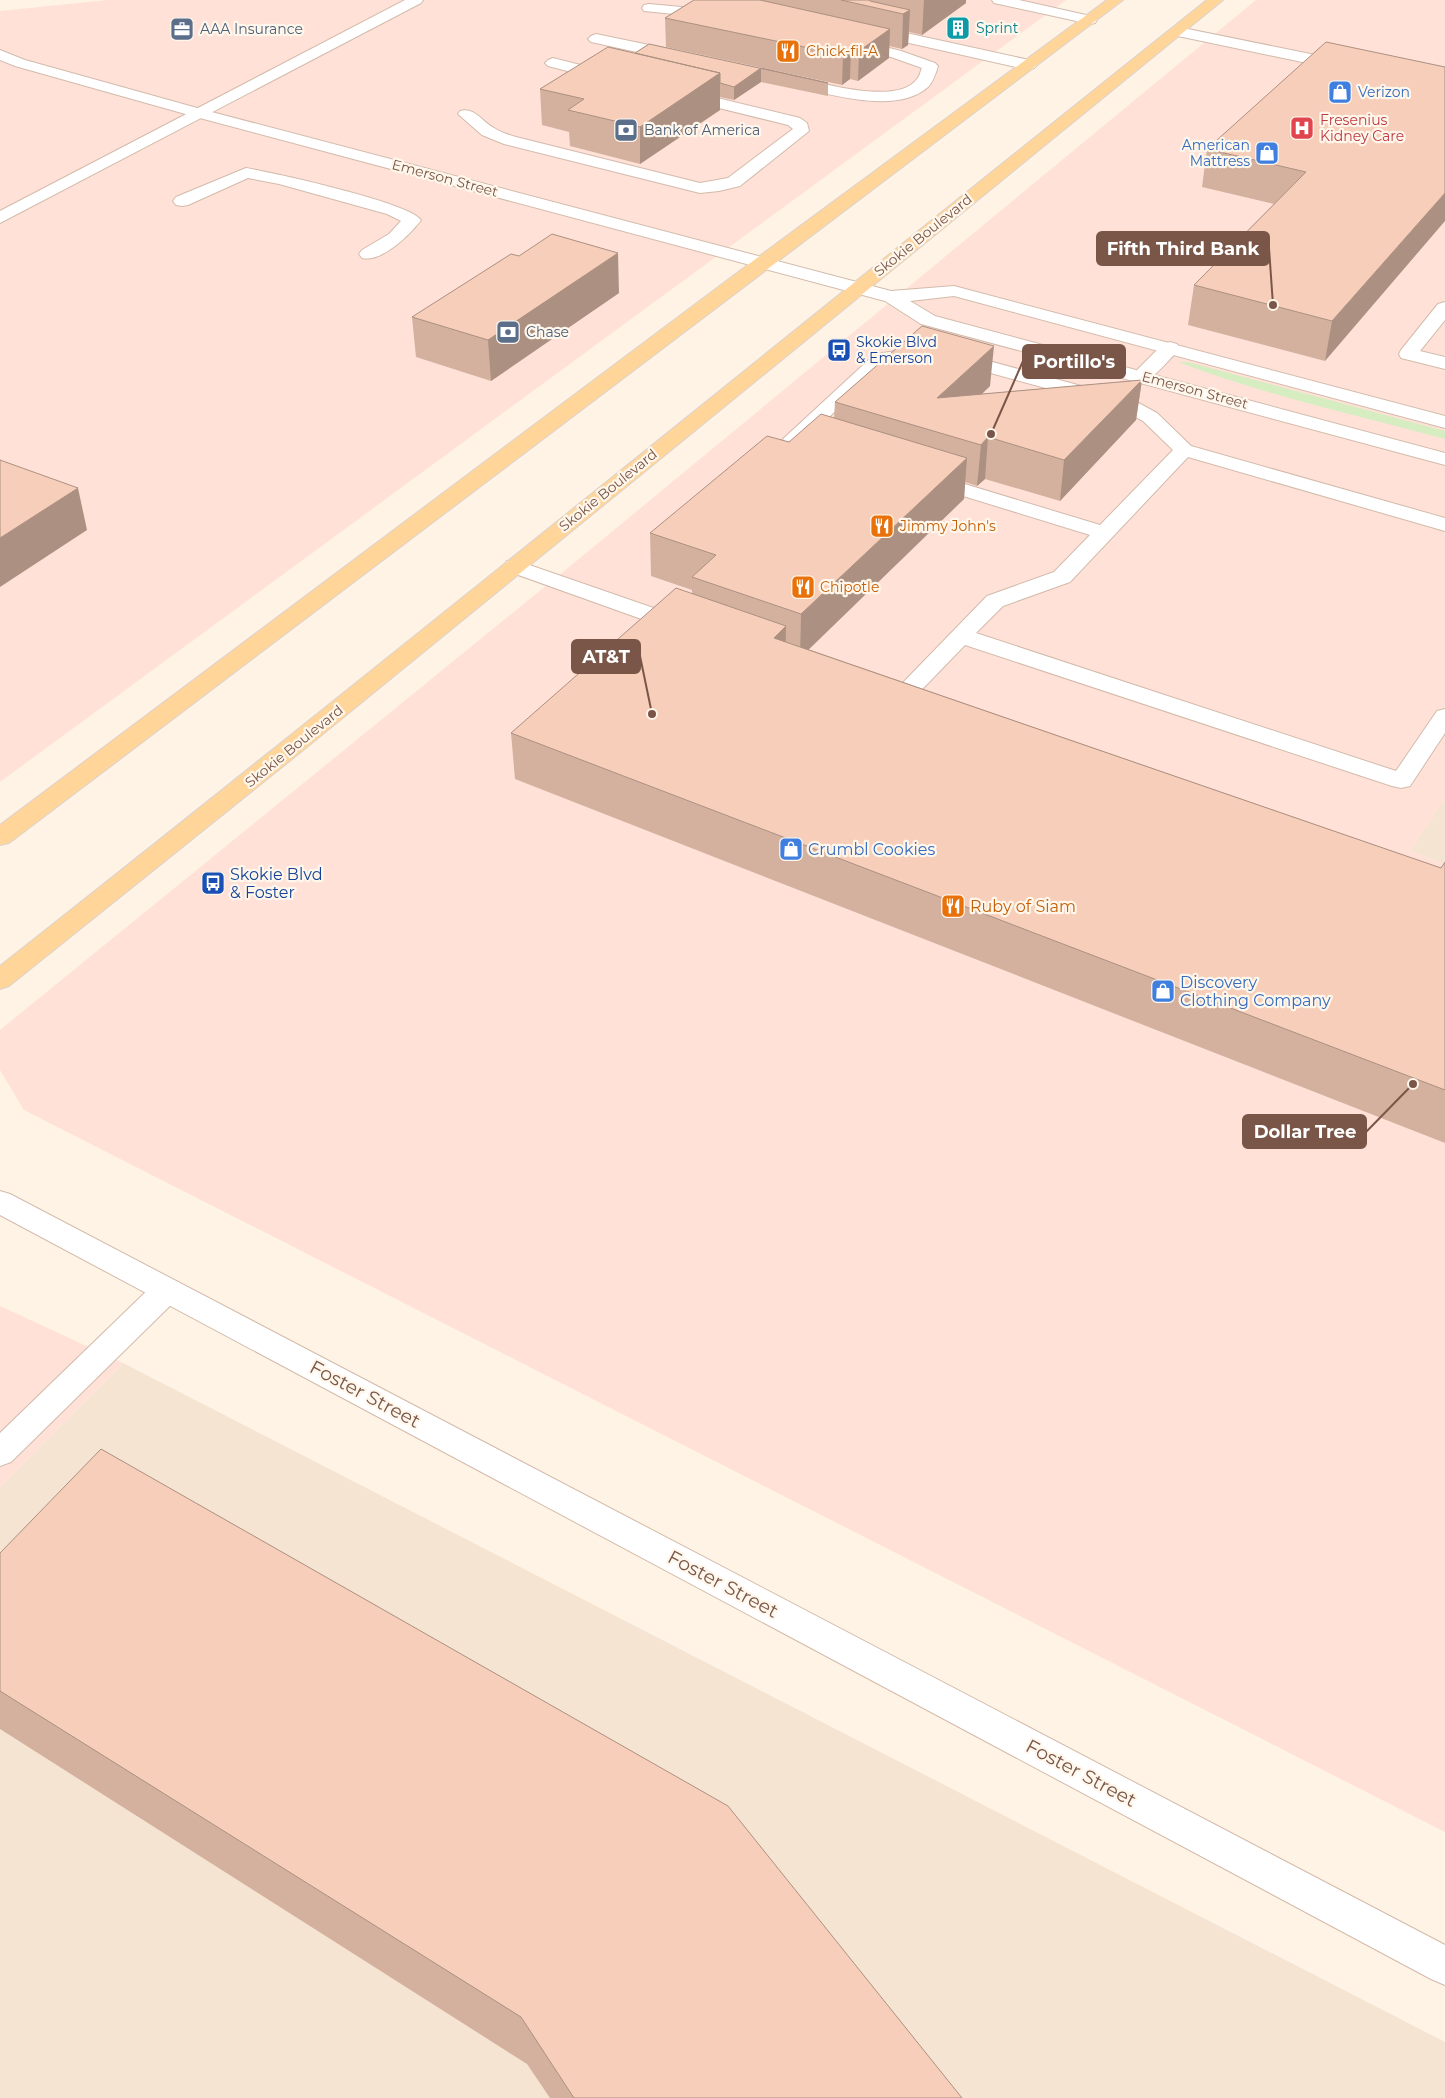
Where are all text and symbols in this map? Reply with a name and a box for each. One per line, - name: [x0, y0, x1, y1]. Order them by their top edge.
- building icon: Sprint: [945, 15, 971, 41]
- office icon: AAA Insurance: [169, 16, 195, 42]
- place label: Sprint: [976, 19, 1019, 37]
- place label: AAA Insurance: [200, 20, 303, 38]
- restaurant icon: Chick-fil-A: [775, 38, 801, 64]
- place label: Chick-fil-A: [806, 42, 879, 60]
- shop icon: Verizon: [1327, 79, 1353, 105]
- place label: Verizon: [1358, 83, 1410, 101]
- place label: Fresenius Kidney Care: [1320, 111, 1404, 145]
- hospital icon: Fresenius Kidney Care: [1289, 115, 1315, 141]
- bank icon: Bank of America: [613, 117, 639, 143]
- place label: Bank of America: [644, 121, 760, 139]
- place label: American Mattress: [1182, 136, 1250, 170]
- shop icon: American Mattress: [1254, 140, 1280, 166]
- street label: Emerson Street: [390, 155, 500, 201]
- street label: Skokie Boulevard: [870, 190, 976, 280]
- callout: Fifth Third Bank: [1097, 232, 1269, 265]
- text: Fifth Third Bank: [1107, 238, 1259, 260]
- bank icon: Chase: [495, 319, 521, 345]
- place label: Chase: [526, 323, 569, 341]
- place label: Skokie Blvd & Emerson: [856, 333, 937, 367]
- bus stop icon: Skokie Blvd & Emerson: [826, 337, 852, 363]
- callout: Portillo's: [1023, 345, 1125, 378]
- text: Portillo's: [1033, 351, 1115, 373]
- street label: Emerson Street: [1140, 367, 1250, 413]
- street label: Skokie Boulevard: [555, 445, 661, 535]
- restaurant icon: Jimmy John's: [869, 513, 895, 539]
- place label: Jimmy John's: [899, 517, 996, 535]
- restaurant icon: Chipotle: [790, 574, 816, 600]
- place label: Chipotle: [820, 578, 879, 596]
- callout: AT&T: [572, 640, 640, 673]
- text: AT&T: [581, 646, 631, 668]
- street label: Skokie Boulevard: [241, 701, 347, 791]
- shop icon: Crumbl Cookies: [778, 836, 804, 862]
- place label: Crumbl Cookies: [808, 840, 935, 859]
- place label: Skokie Blvd & Foster: [230, 865, 322, 902]
- bus stop icon: Skokie Blvd & Foster: [200, 870, 226, 896]
- restaurant icon: Ruby of Siam: [940, 893, 966, 919]
- place label: Ruby of Siam: [970, 897, 1076, 916]
- place label: Discovery Clothing Company: [1180, 973, 1331, 1010]
- shop icon: Discovery Clothing Company: [1150, 978, 1176, 1004]
- callout: Dollar Tree: [1243, 1115, 1366, 1148]
- text: Dollar Tree: [1254, 1121, 1356, 1143]
- street label: Foster Street: [306, 1355, 424, 1433]
- street label: Foster Street: [664, 1545, 782, 1623]
- street label: Foster Street: [1022, 1734, 1140, 1812]

